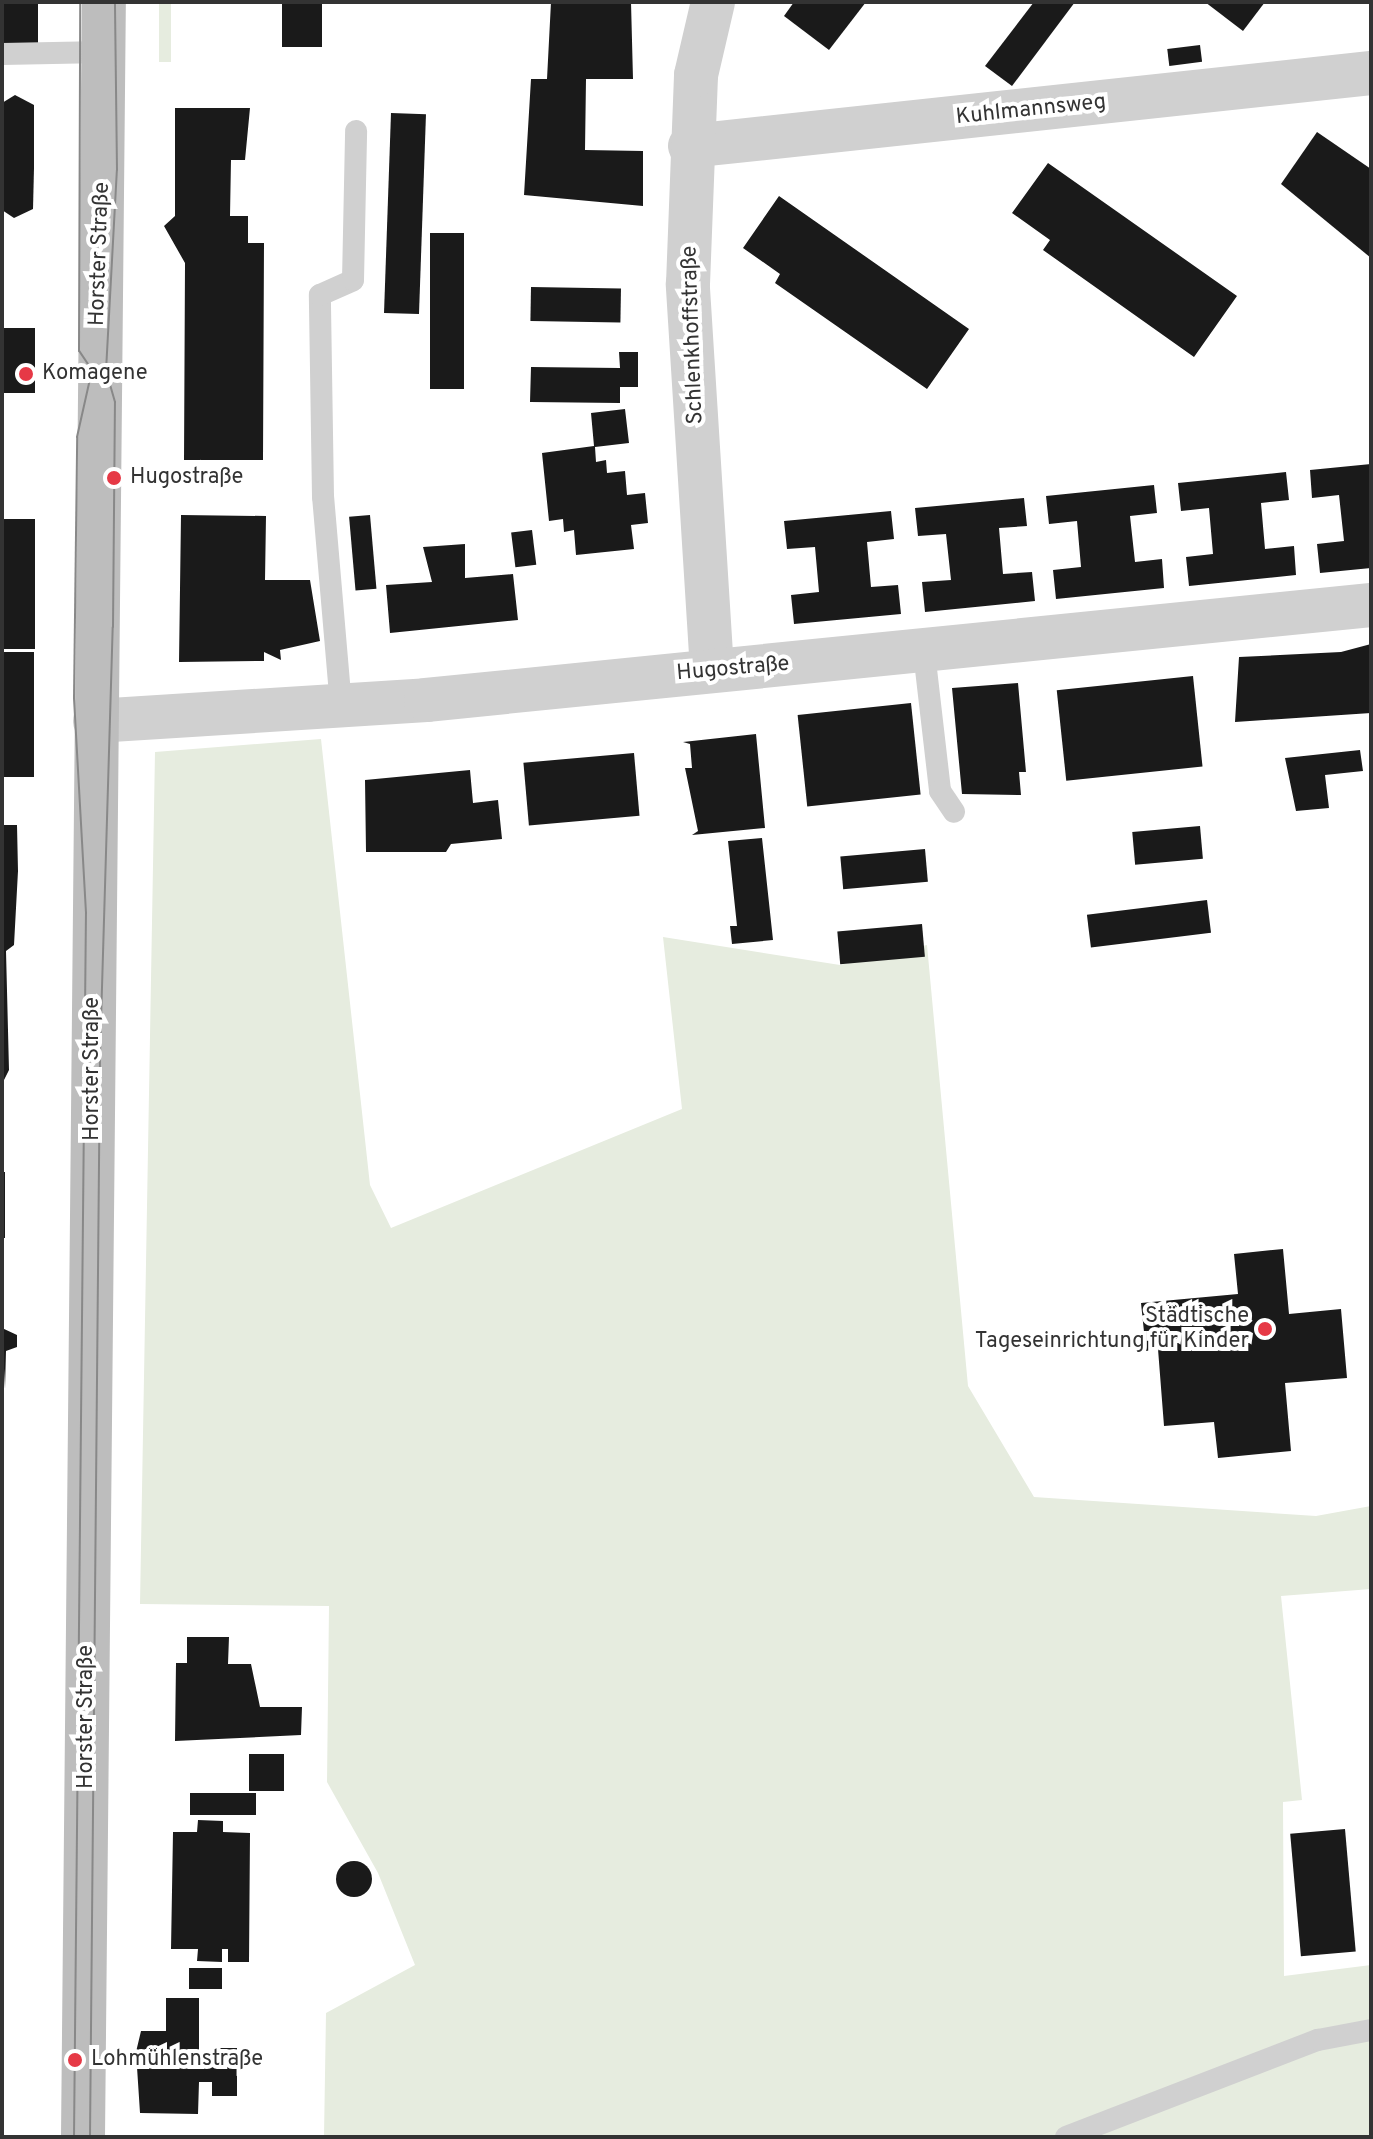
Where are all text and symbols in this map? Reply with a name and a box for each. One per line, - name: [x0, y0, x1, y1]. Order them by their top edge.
- street label: Kuhlmannsweg: [955, 89, 1107, 131]
- street label: Horster Straße: [84, 182, 116, 326]
- street label: Schlenkhoffstraße: [677, 245, 709, 425]
- place label: Komagene: [42, 361, 148, 387]
- marker: Komagene: [17, 365, 35, 383]
- place label: Hugostraße: [130, 465, 243, 491]
- marker: Hugostraße: [105, 469, 123, 487]
- street label: Hugostraße: [675, 651, 791, 687]
- street label: Horster Straße: [80, 997, 106, 1141]
- place label: Städtische Tageseinrichtung für Kinder: [975, 1303, 1249, 1354]
- marker: Städtische Tageseinrichtung für Kinder: [1256, 1320, 1274, 1338]
- street label: Horster Straße: [74, 1645, 100, 1789]
- place label: Lohmühlenstraße: [91, 2047, 263, 2073]
- marker: Lohmühlenstraße: [66, 2051, 84, 2069]

